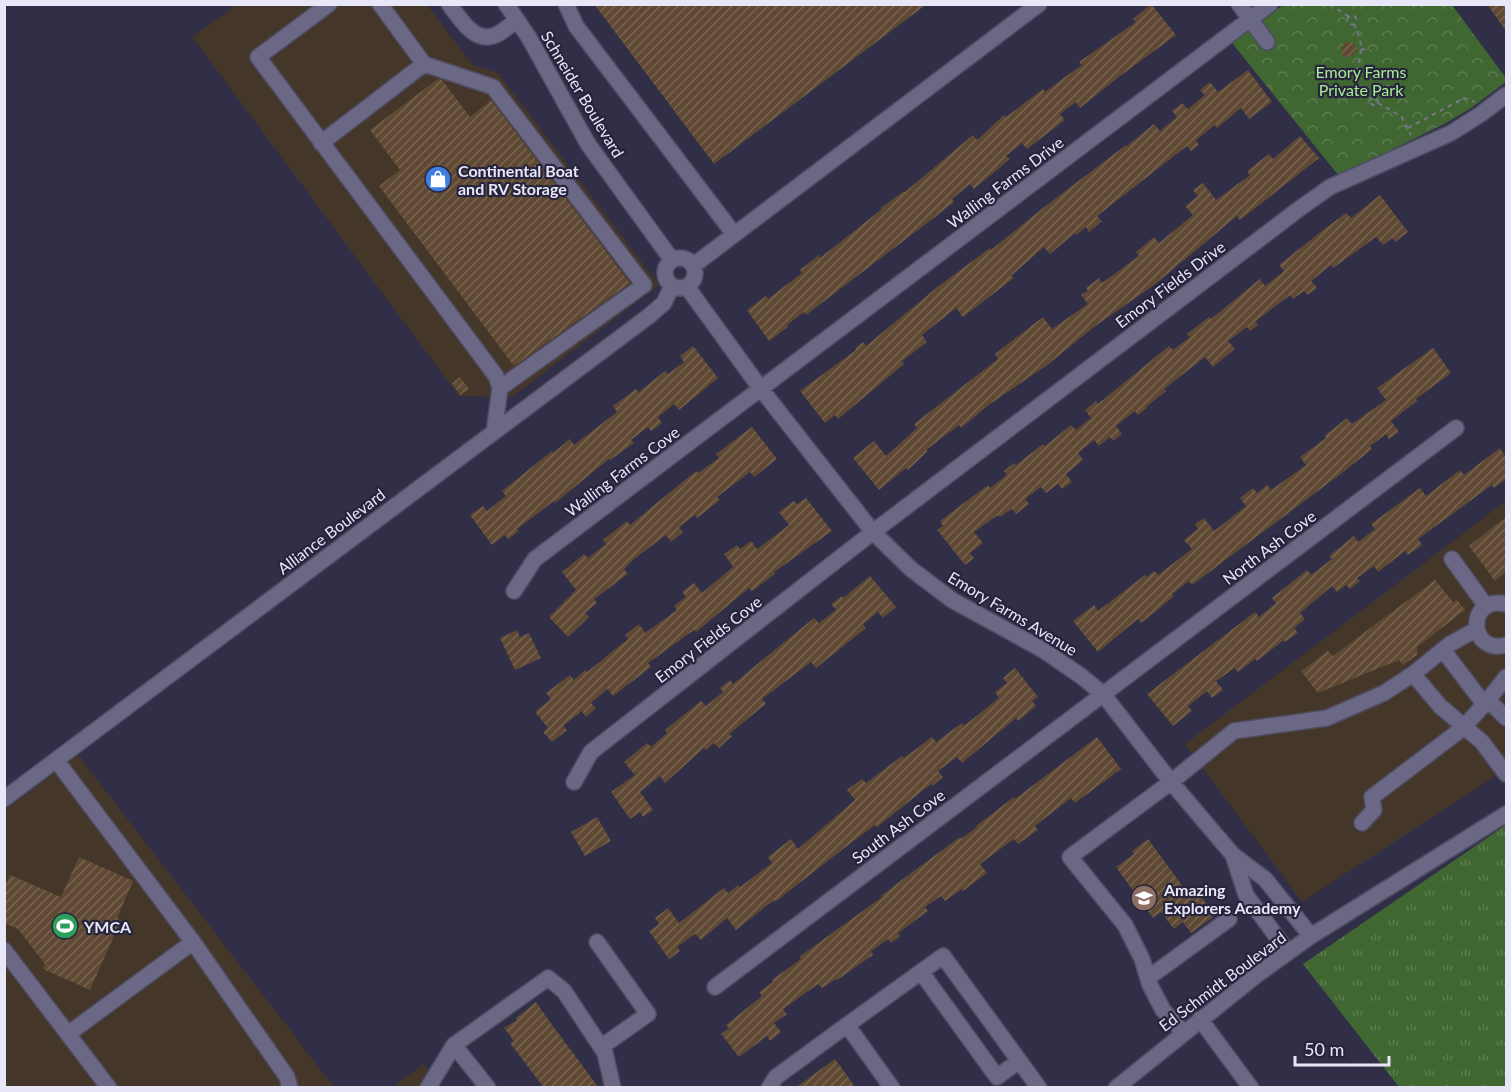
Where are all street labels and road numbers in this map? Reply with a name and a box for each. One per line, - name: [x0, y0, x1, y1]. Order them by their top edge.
- street label: Schneider Boulevard: [538, 27, 628, 161]
- street label: Walling Farms Drive: [943, 132, 1067, 232]
- street label: Emory Fields Drive: [1111, 237, 1229, 331]
- street label: Walling Farms Cove: [561, 422, 683, 520]
- street label: Alliance Boulevard: [273, 484, 389, 578]
- street label: North Ash Cove: [1219, 506, 1319, 588]
- street label: Emory Farms Avenue: [945, 567, 1081, 659]
- street label: Emory Fields Cove: [651, 592, 765, 686]
- street label: South Ash Cove: [848, 785, 948, 867]
- street label: Ed Schmidt Boulevard: [1155, 927, 1289, 1035]

